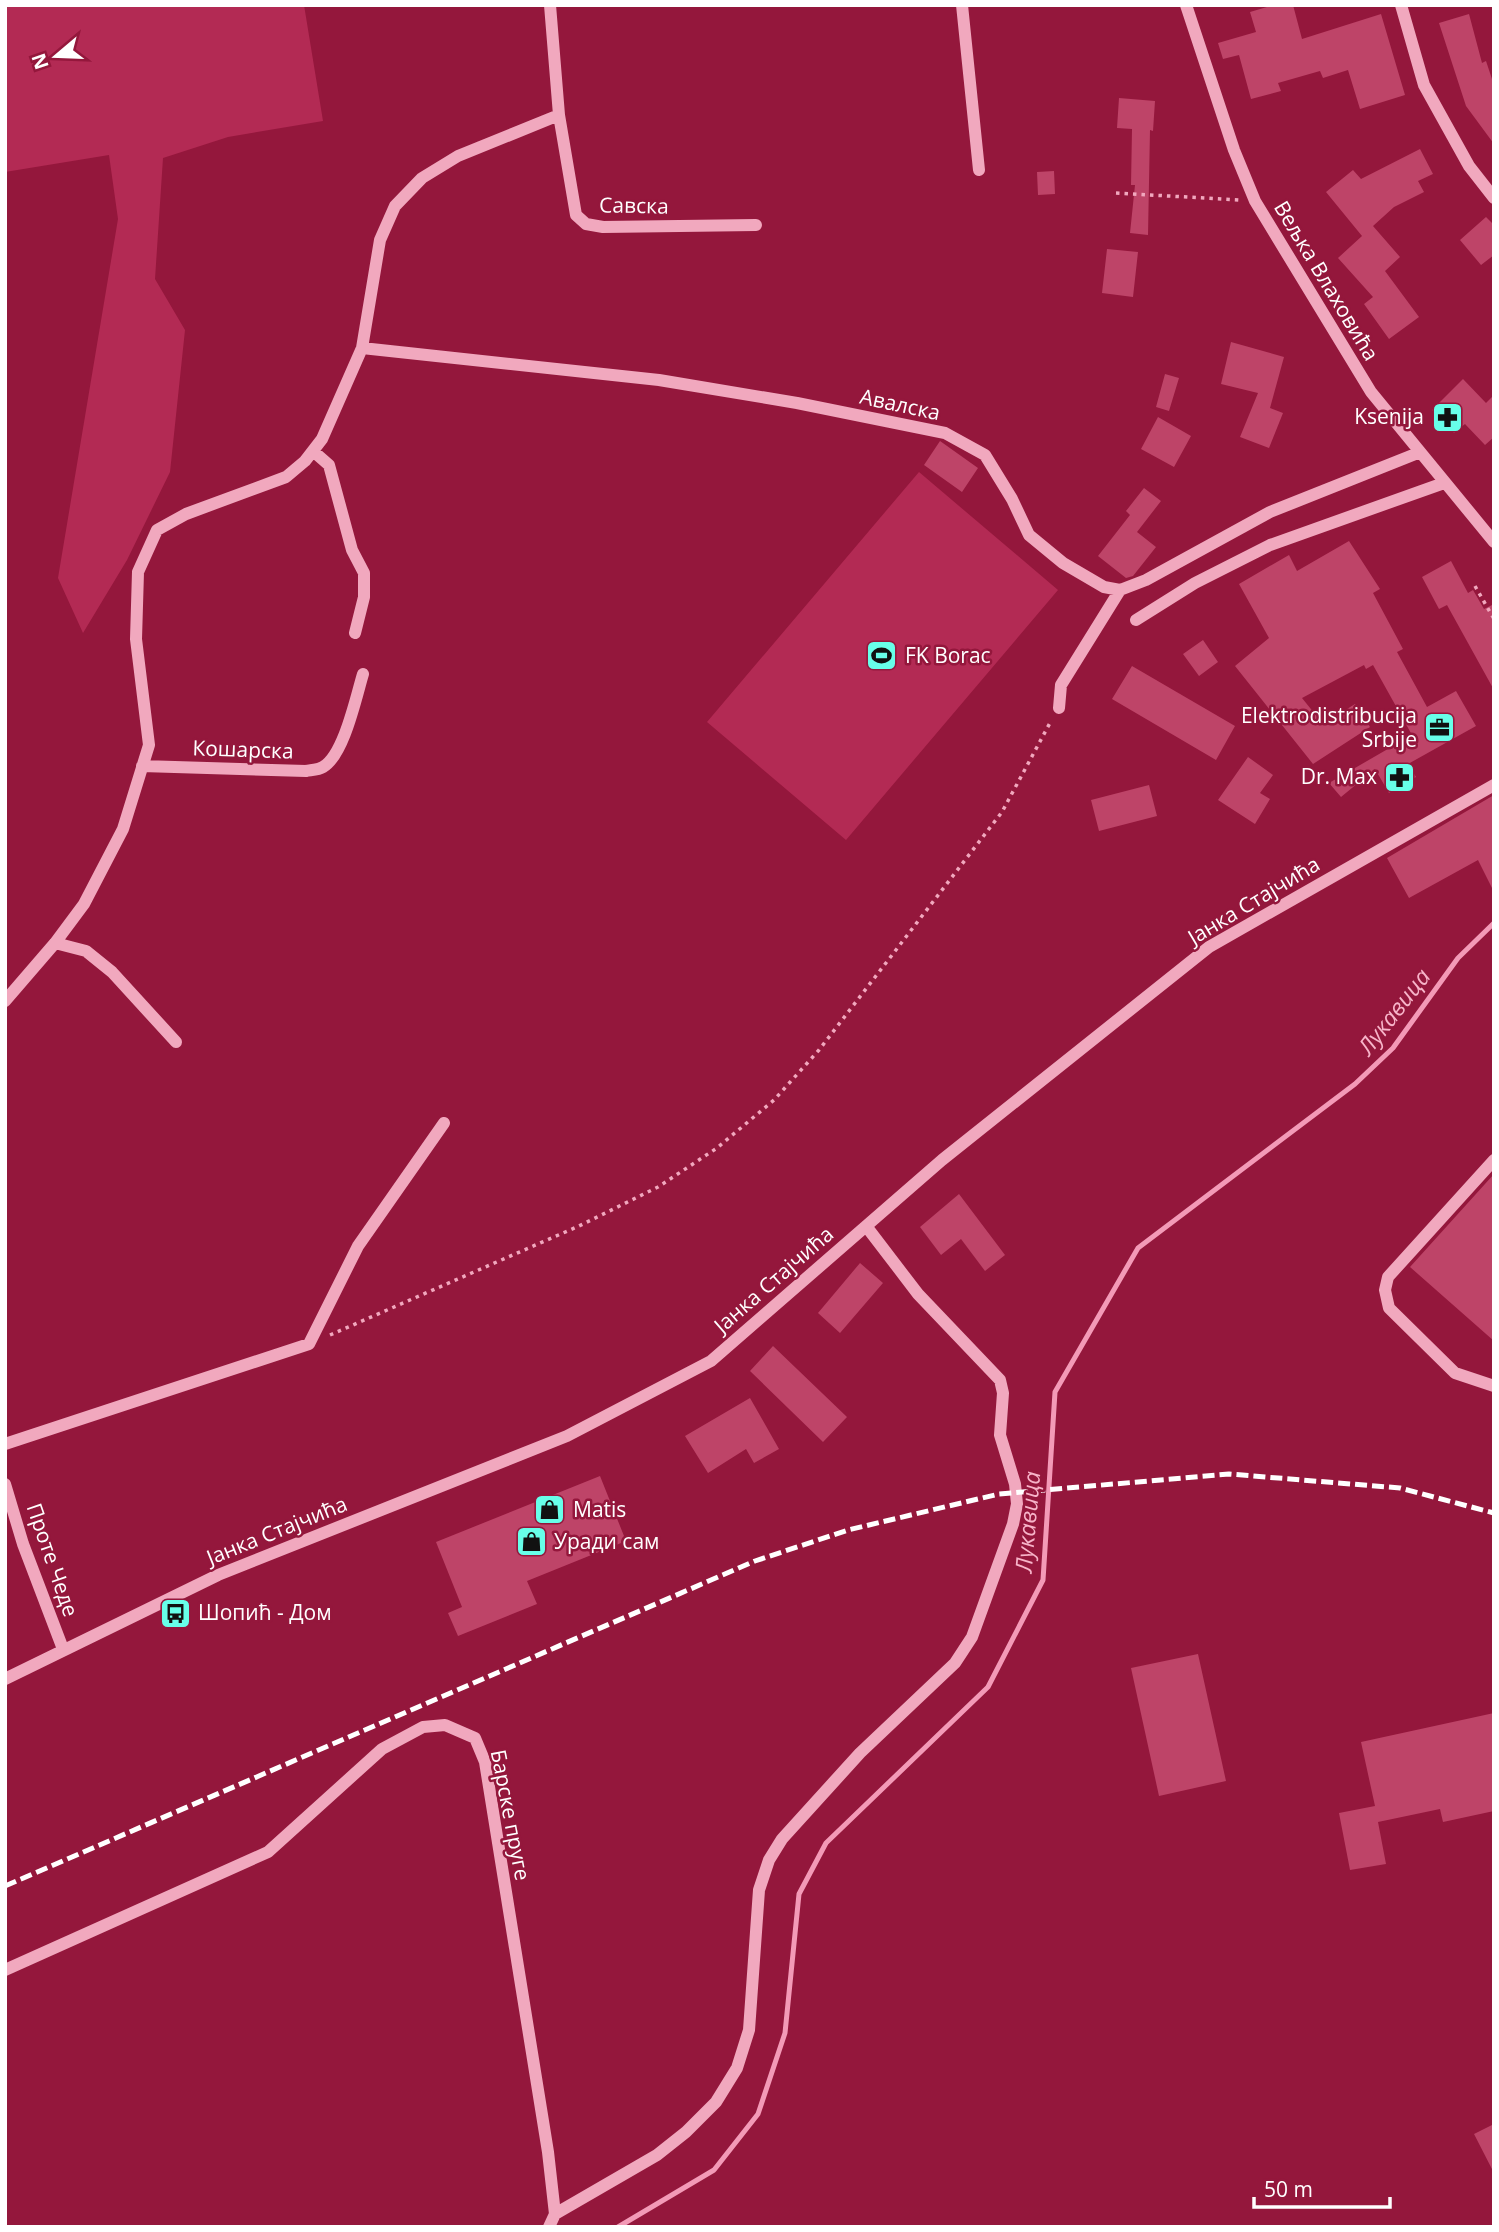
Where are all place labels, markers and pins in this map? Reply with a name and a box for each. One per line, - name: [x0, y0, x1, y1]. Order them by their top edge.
- pharmacy icon: Ksenija: [1430, 400, 1464, 434]
- place label: Ksenija: [1354, 402, 1424, 430]
- sports icon: FK Borac: [865, 639, 899, 673]
- place label: FK Borac: [905, 641, 991, 669]
- place label: Elektrodistribucija Srbije: [1241, 701, 1417, 753]
- office icon: Elektrodistribucija Srbije: [1423, 711, 1457, 745]
- pharmacy icon: Dr. Max: [1383, 760, 1417, 794]
- place label: Dr. Max: [1301, 762, 1377, 790]
- shop icon: Matis: [533, 1493, 567, 1527]
- place label: Matis: [573, 1495, 626, 1523]
- shop icon: Уради сам: [514, 1525, 548, 1559]
- place label: Уради сам: [554, 1527, 660, 1555]
- bus stop icon: Шопић - Дом: [158, 1596, 192, 1630]
- place label: Шопић - Дом: [198, 1598, 332, 1626]

